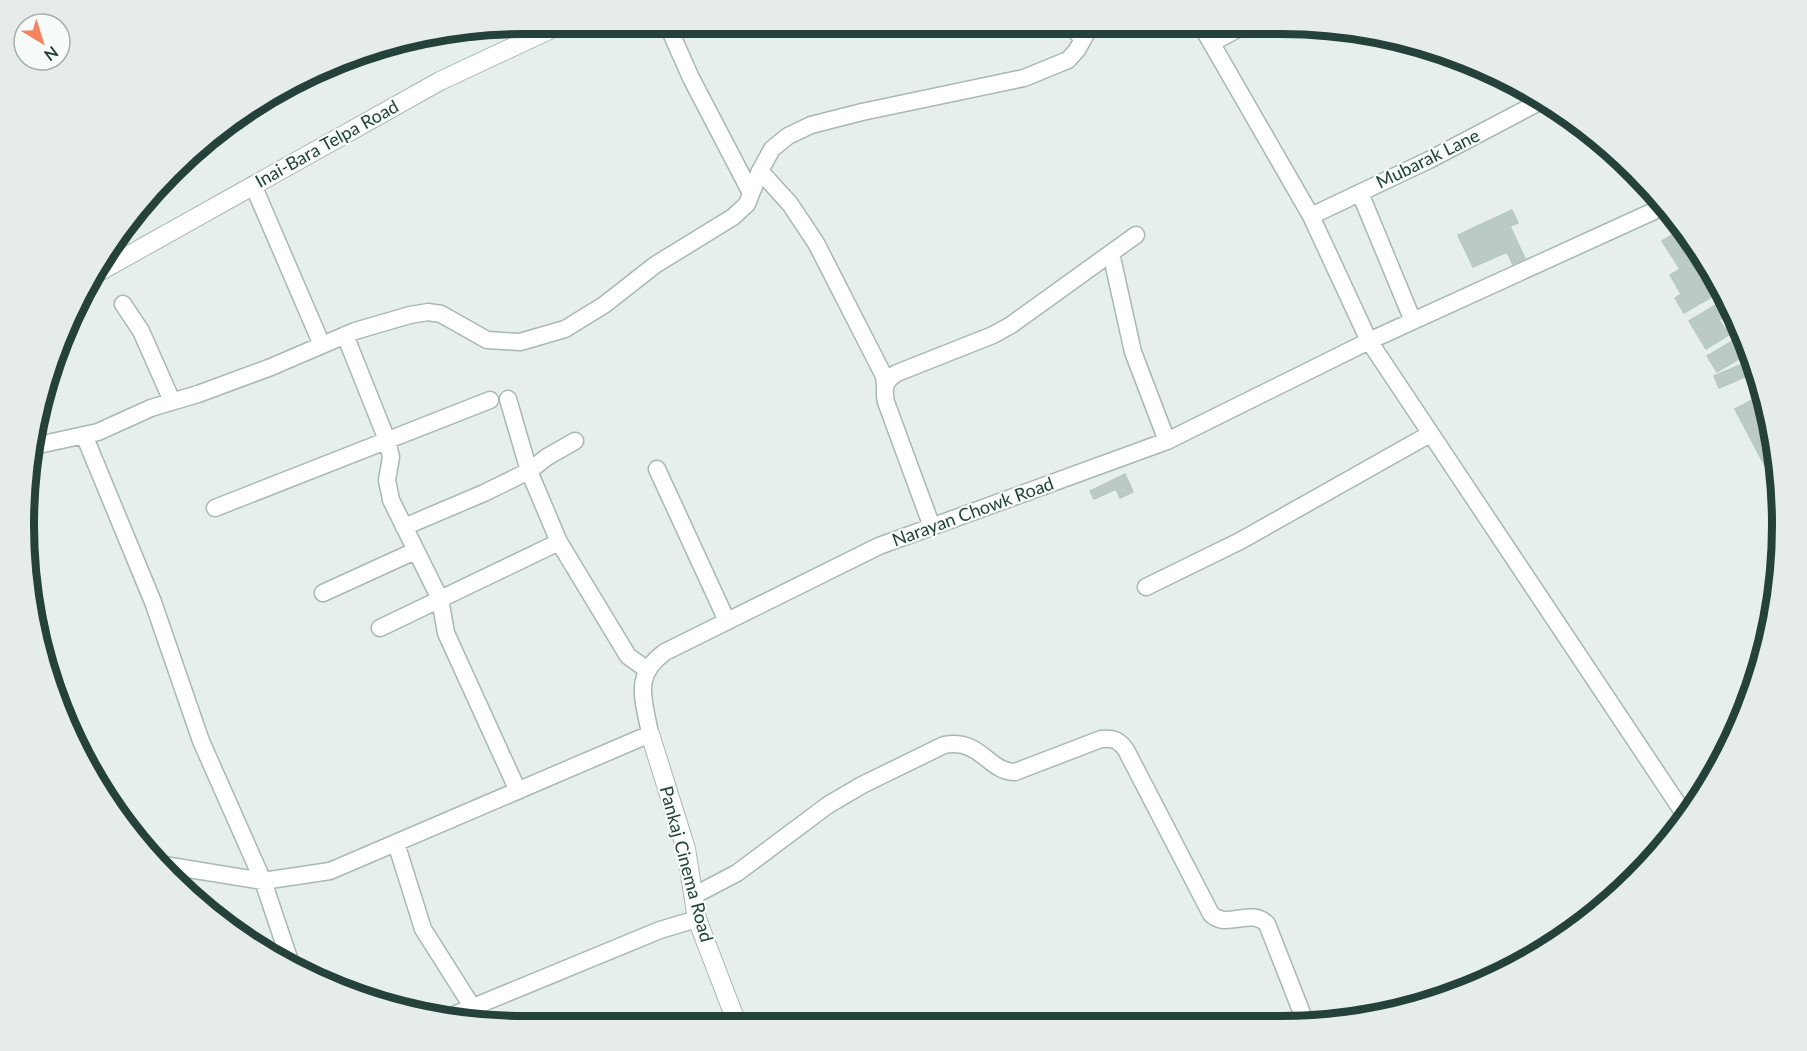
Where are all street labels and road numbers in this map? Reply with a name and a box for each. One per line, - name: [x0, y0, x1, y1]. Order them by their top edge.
- street label: Inai-Bara Telpa Road: [251, 95, 402, 192]
- street label: Mubarak Lane: [1372, 124, 1483, 193]
- street label: Narayan Chowk Road: [889, 472, 1056, 551]
- street label: Pankaj Cinema Road: [656, 783, 718, 944]

